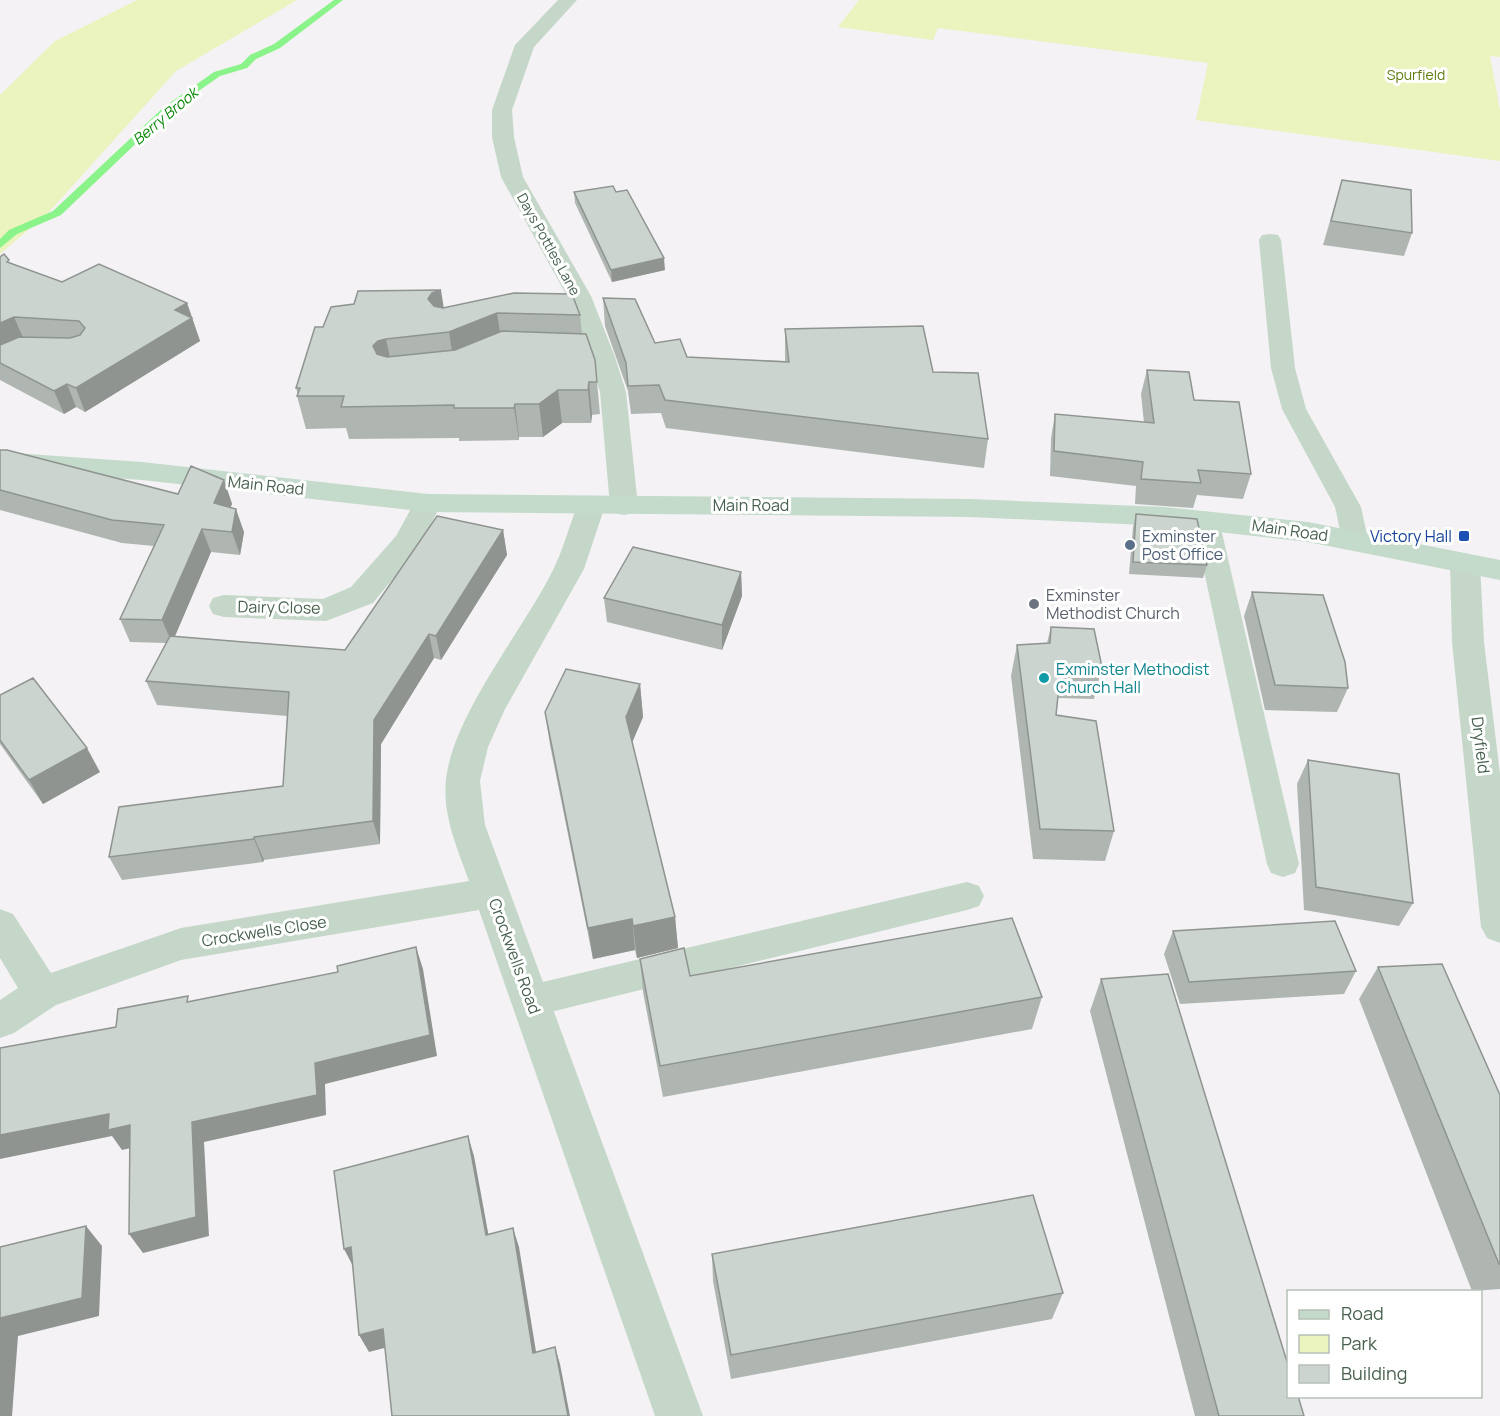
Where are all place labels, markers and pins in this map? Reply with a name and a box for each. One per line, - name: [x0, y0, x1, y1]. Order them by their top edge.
- place label: Exminster Post Office: [1142, 525, 1223, 565]
- place label: Victory Hall: [1370, 525, 1452, 547]
- marker: Victory Hall: [1457, 529, 1471, 543]
- marker: Exminster Post Office: [1123, 538, 1137, 552]
- place label: Exminster Methodist Church: [1046, 584, 1180, 624]
- marker: Exminster Methodist Church: [1027, 597, 1041, 611]
- place label: Exminster Methodist Church Hall: [1056, 658, 1209, 698]
- marker: Exminster Methodist Church Hall: [1037, 671, 1051, 685]

